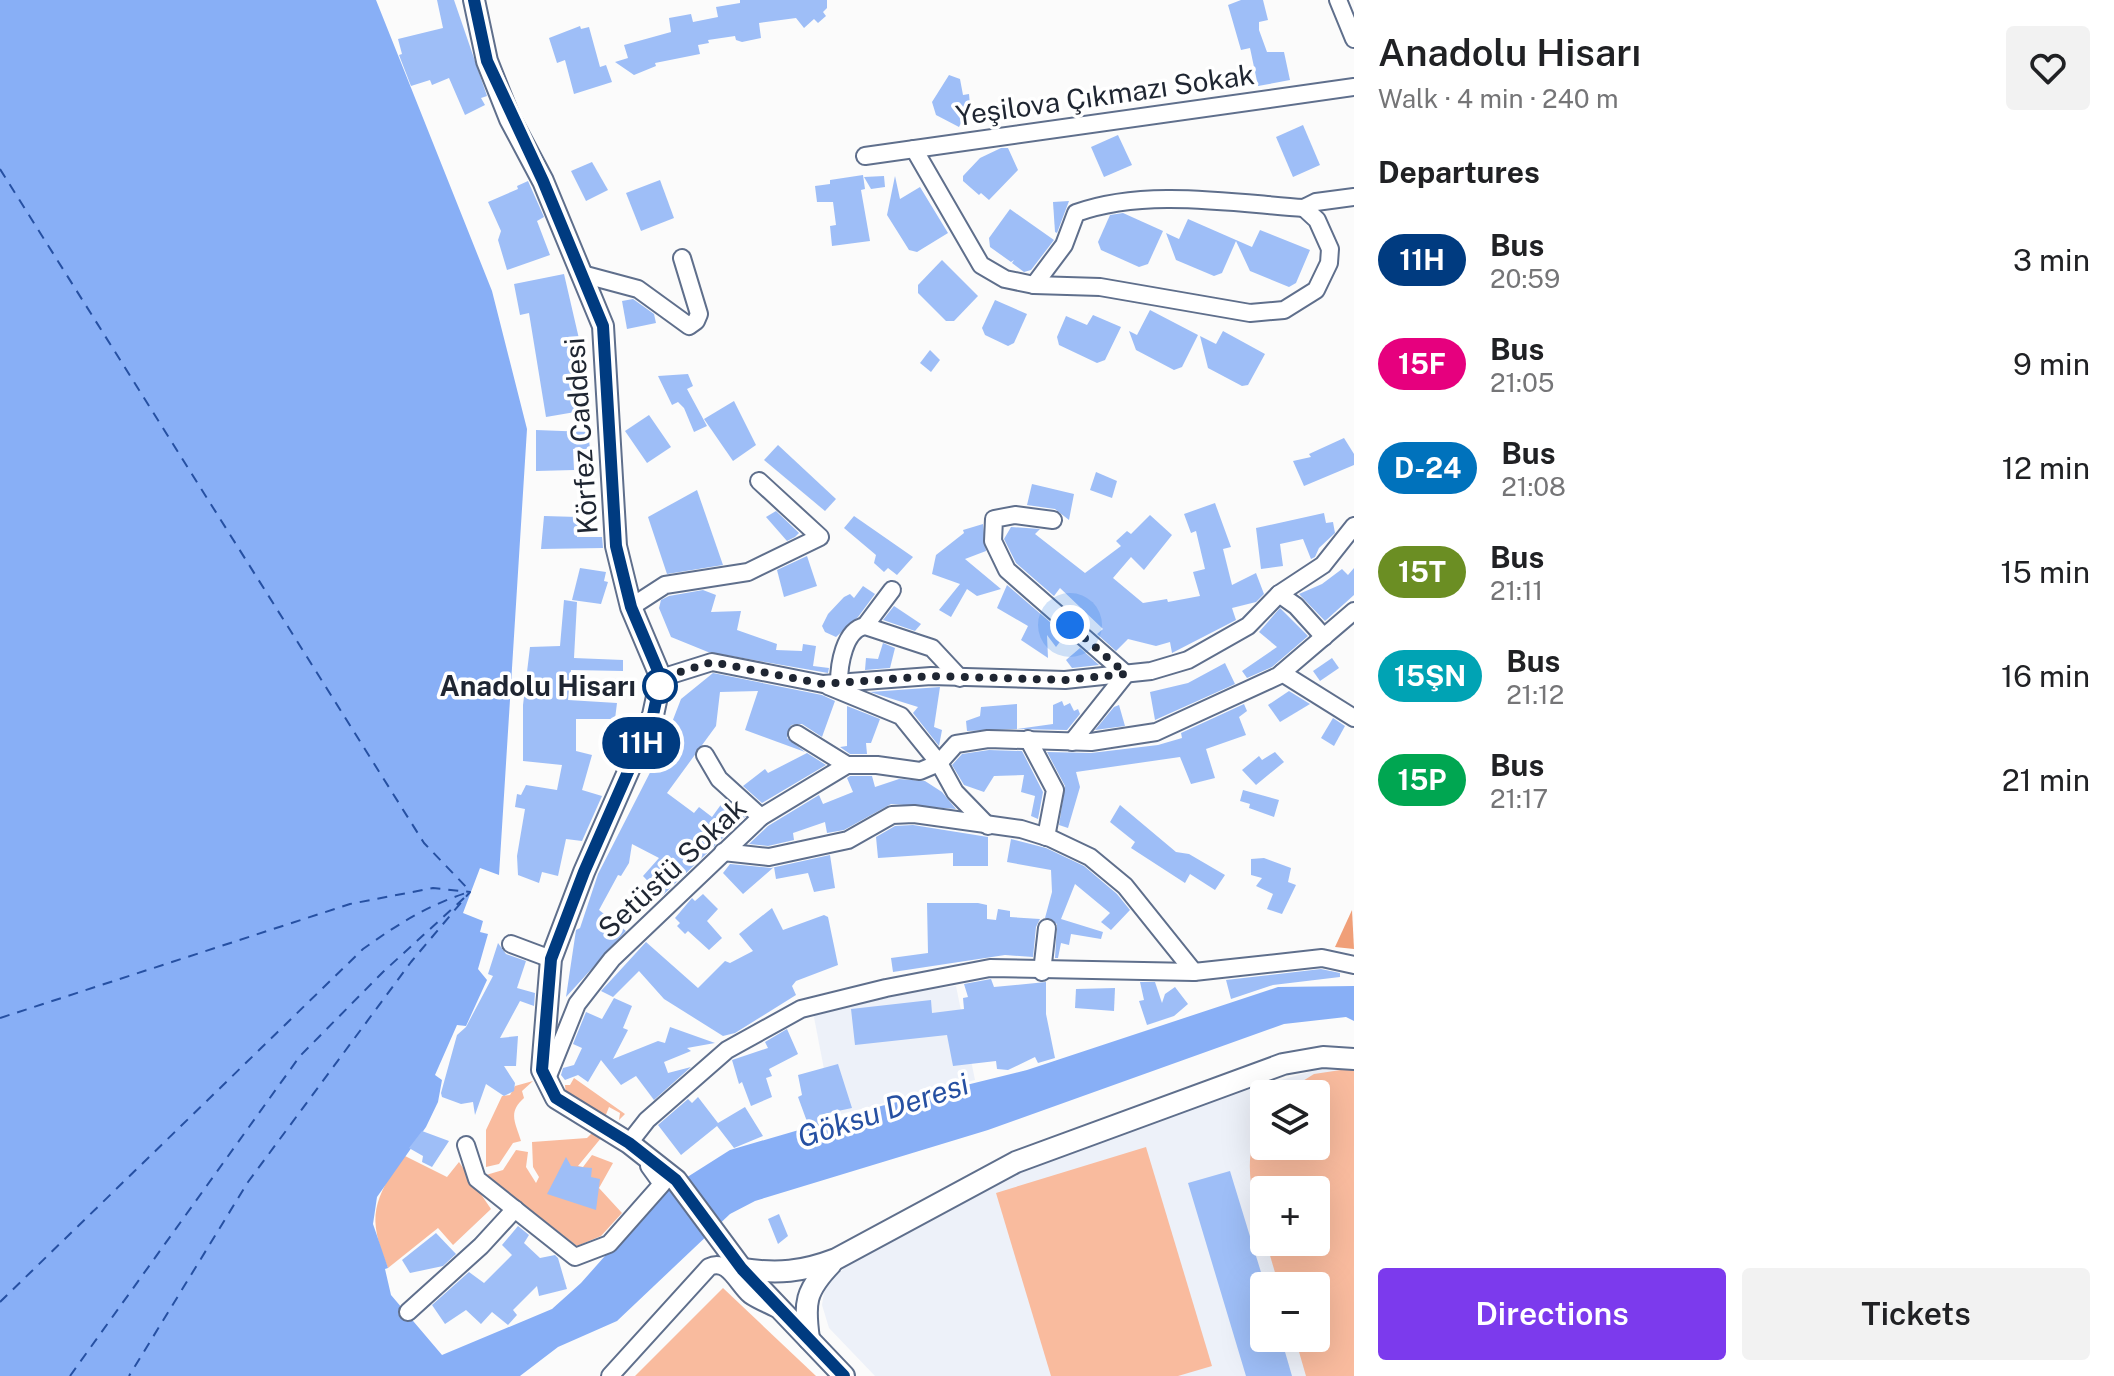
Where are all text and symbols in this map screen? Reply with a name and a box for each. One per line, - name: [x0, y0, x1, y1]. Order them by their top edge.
- button: heart: [2006, 26, 2090, 110]
- text: Anadolu Hisarı: [1378, 30, 1641, 75]
- street label: Yeşilova Çıkmazı Sokak: [953, 57, 1256, 132]
- text: Walk · 4 min · 240 m: [1378, 83, 1619, 114]
- text: Departures: [1378, 154, 1540, 190]
- text: Bus: [1490, 227, 1544, 263]
- text: 3 min: [2013, 242, 2090, 278]
- text: 11H: [1399, 243, 1445, 276]
- text: 20:59: [1490, 263, 1560, 294]
- text: Bus: [1490, 331, 1544, 367]
- street label: Körfez Caddesi: [557, 337, 604, 535]
- text: 9 min: [2013, 346, 2090, 382]
- text: 15F: [1398, 347, 1446, 380]
- text: 21:05: [1490, 367, 1555, 398]
- text: Bus: [1501, 435, 1556, 471]
- text: 12 min: [2002, 450, 2090, 486]
- text: D-24: [1394, 451, 1461, 484]
- text: 21:08: [1501, 471, 1566, 502]
- text: Bus: [1490, 539, 1544, 575]
- text: 15 min: [2000, 554, 2090, 590]
- text: 15T: [1398, 555, 1446, 588]
- text: 21:11: [1490, 575, 1543, 606]
- your location: [1050, 605, 1090, 645]
- text: Bus: [1506, 643, 1560, 679]
- text: 16 min: [2001, 658, 2090, 694]
- text: 15ŞN: [1394, 659, 1466, 692]
- place label: Anadolu Hisarı: [439, 669, 636, 702]
- marker: Anadolu Hisarı: [643, 669, 677, 703]
- text: 21:12: [1506, 679, 1564, 710]
- line badge: 11H: [595, 717, 687, 769]
- text: 11H: [618, 726, 664, 759]
- text: Bus: [1490, 747, 1544, 783]
- text: 21 min: [2002, 762, 2090, 798]
- text: 15P: [1397, 763, 1447, 796]
- text: 21:17: [1490, 783, 1548, 814]
- street label: Setüstü Sokak: [591, 791, 752, 944]
- water label: Göksu Deresi: [793, 1065, 973, 1155]
- map controls: [1250, 1080, 1330, 1352]
- button: layers: [1250, 1080, 1330, 1160]
- button: +: [1250, 1176, 1330, 1256]
- button: Directions: [1378, 1268, 1726, 1360]
- button: Tickets: [1742, 1268, 2090, 1360]
- button: −: [1250, 1272, 1330, 1352]

